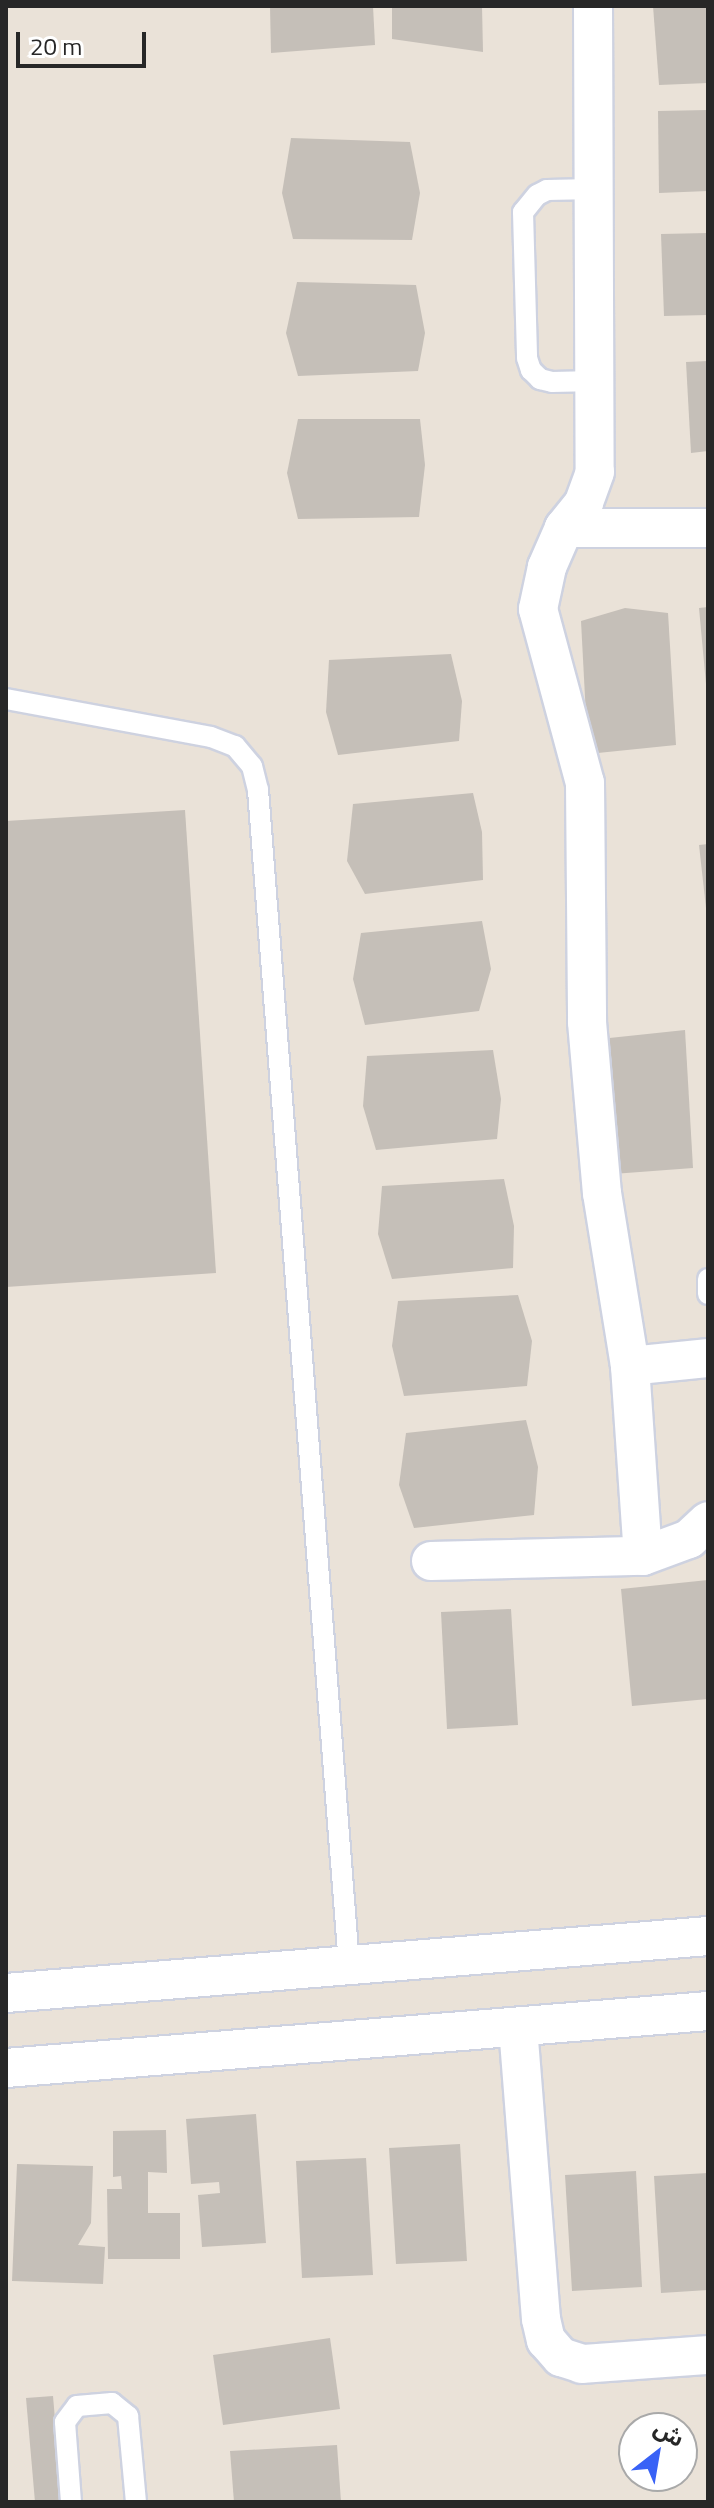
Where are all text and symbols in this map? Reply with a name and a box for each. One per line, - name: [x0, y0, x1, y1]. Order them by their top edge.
- scale bar: [20, 16, 150, 66]
- text: 20 m: [30, 28, 82, 64]
- text: ش: [648, 2411, 691, 2455]
- north arrow: [618, 2412, 698, 2492]

